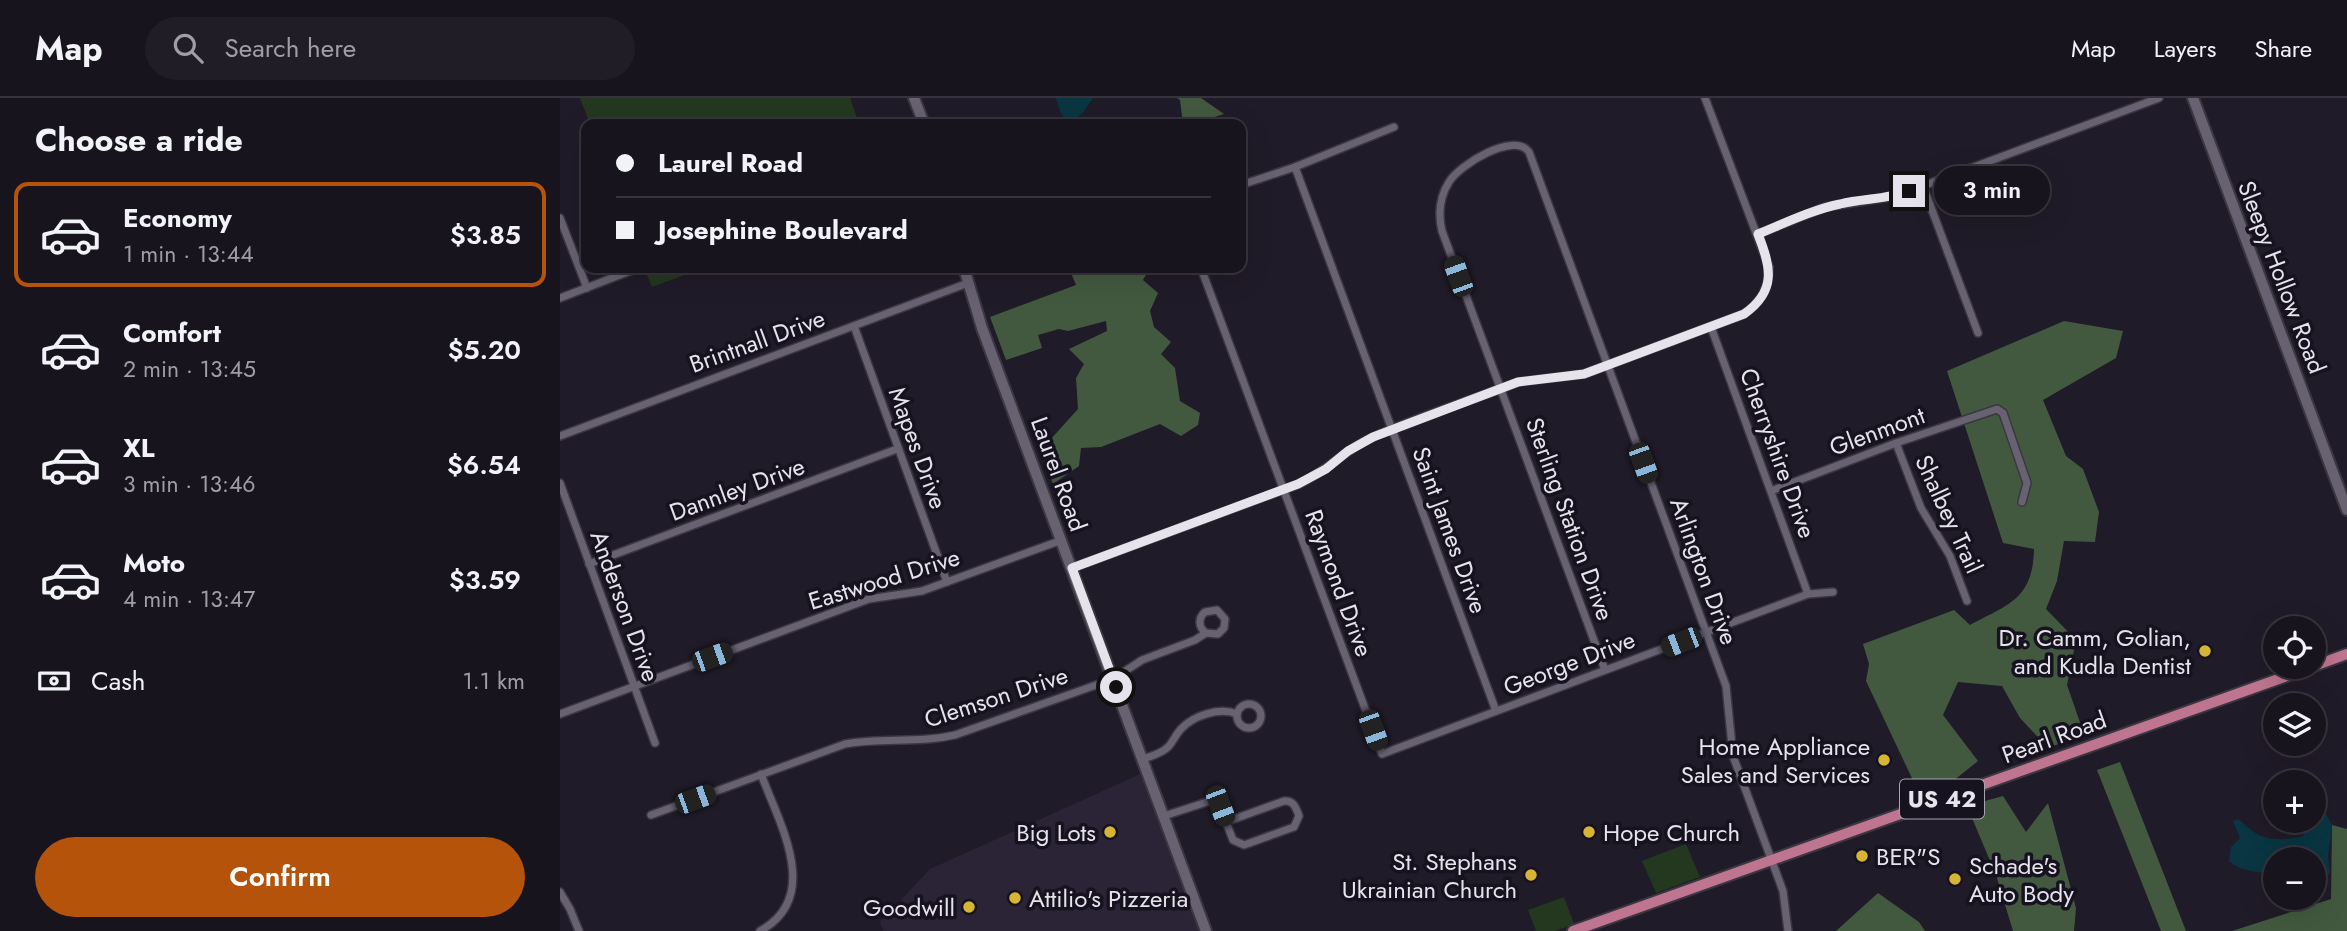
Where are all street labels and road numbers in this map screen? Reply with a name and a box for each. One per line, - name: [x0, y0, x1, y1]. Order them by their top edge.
- street label: Sleepy Hollow Road: [2229, 176, 2335, 378]
- street label: Brintnall Drive: [684, 300, 830, 382]
- street label: Cherryshire Drive: [1731, 363, 1825, 543]
- street label: Mapes Drive: [880, 382, 956, 514]
- street label: Glenmont: [1824, 397, 1930, 464]
- street label: Laurel Road: [1022, 412, 1096, 536]
- street label: Sterling Station Drive: [1517, 413, 1623, 625]
- street label: Saint James Drive: [1404, 442, 1496, 618]
- street label: Dannley Drive: [664, 448, 810, 530]
- street label: Shalbey Trail: [1906, 449, 1992, 579]
- street label: Arlington Drive: [1661, 493, 1747, 649]
- street label: Raymond Drive: [1296, 505, 1382, 661]
- street label: Anderson Drive: [581, 525, 669, 687]
- street label: Eastwood Drive: [804, 539, 964, 619]
- street label: George Drive: [1498, 622, 1640, 704]
- street label: Clemson Drive: [920, 657, 1072, 737]
- street label: Pearl Road: [1997, 702, 2111, 772]
- road number: US 42: [1900, 779, 1984, 818]

